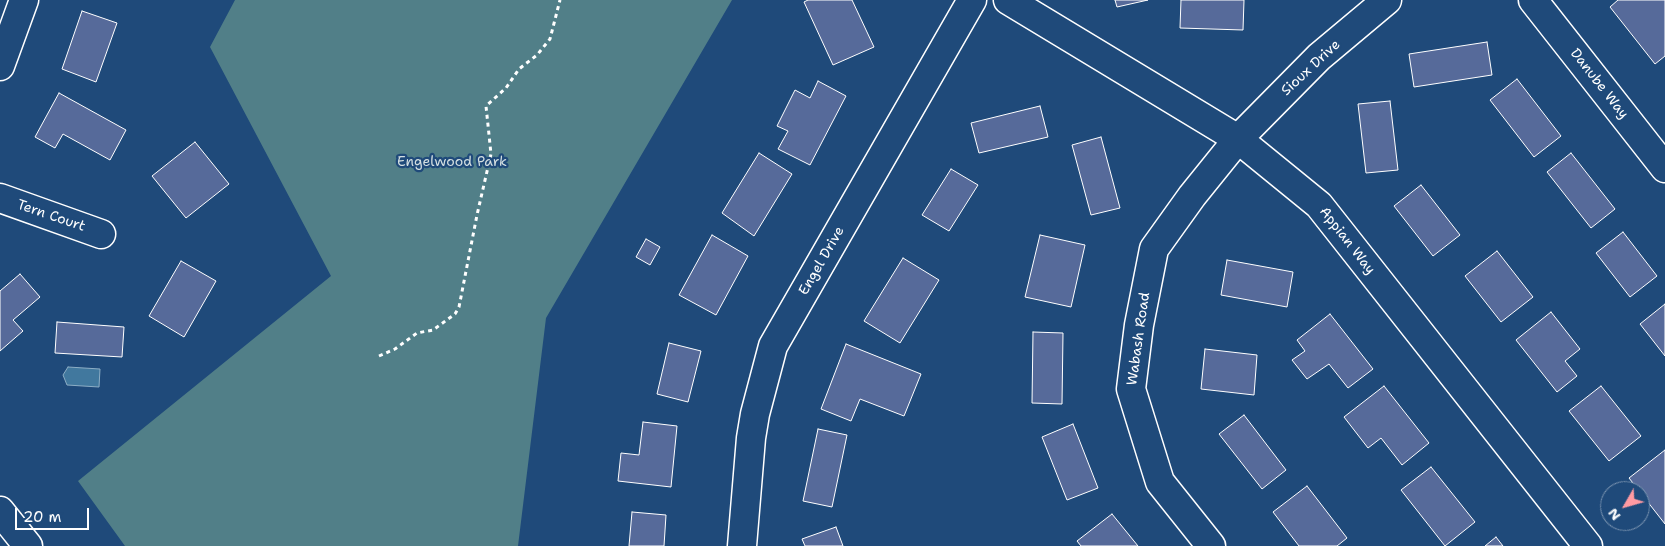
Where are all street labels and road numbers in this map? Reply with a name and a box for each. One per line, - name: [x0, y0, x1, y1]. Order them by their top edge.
- street label: Sioux Drive: [1278, 36, 1344, 100]
- street label: Danube Way: [1566, 46, 1632, 122]
- street label: Tern Court: [15, 196, 87, 236]
- street label: Appian Way: [1315, 204, 1379, 278]
- street label: Engel Drive: [796, 224, 848, 298]
- street label: Wabash Road: [1124, 291, 1154, 387]

